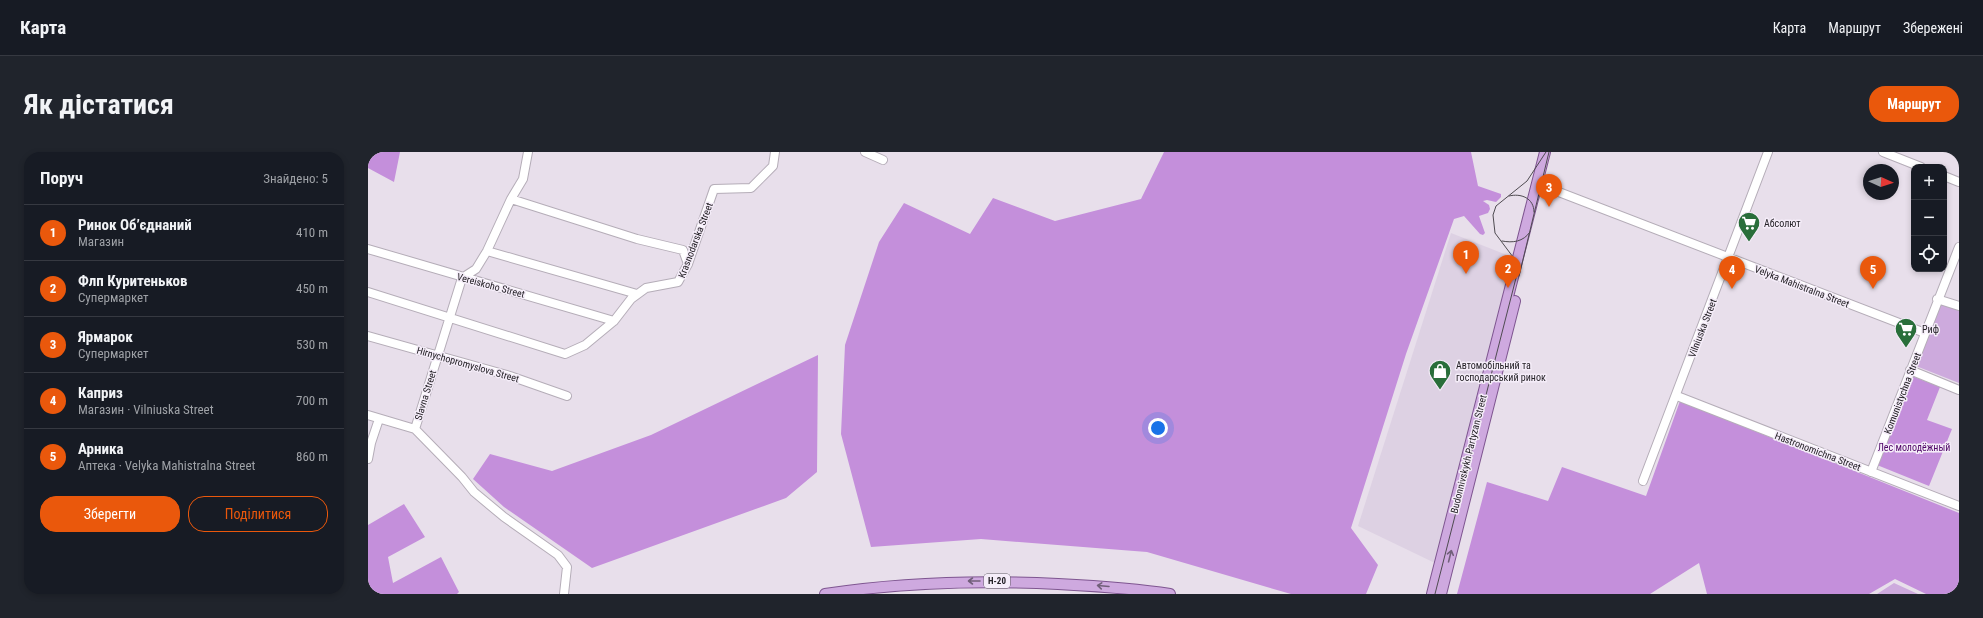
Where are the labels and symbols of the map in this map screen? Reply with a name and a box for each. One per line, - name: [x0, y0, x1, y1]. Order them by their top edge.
- north arrow: [1863, 164, 1899, 200]
- pin: 3: [1536, 174, 1562, 207]
- street label: Krasnodarska Street: [676, 201, 715, 279]
- supermarket icon: Абсолют: [1736, 210, 1762, 243]
- place label: Абсолют: [1764, 218, 1801, 229]
- pin: 1: [1453, 241, 1479, 274]
- pin: 2: [1495, 255, 1521, 288]
- pin: 4: [1719, 256, 1745, 289]
- pin: 5: [1860, 256, 1886, 289]
- street label: Velyka Mahistralna Street: [1753, 263, 1851, 310]
- street label: Vereiskoho Street: [456, 271, 526, 300]
- street label: Vilniuska Street: [1686, 297, 1719, 359]
- supermarket icon: Риф: [1893, 316, 1919, 349]
- place label: Риф: [1922, 324, 1939, 335]
- street label: Hirnychopromyslova Street: [415, 345, 520, 384]
- street label: Komunistychna Street: [1882, 351, 1923, 435]
- shop icon: Автомобільний та господарський ринок: [1427, 358, 1453, 391]
- place label: Автомобільний та господарський ринок: [1456, 360, 1546, 383]
- street label: Slavna Street: [413, 369, 438, 422]
- street label: Budonnivskykh Partyzan Street: [1448, 394, 1489, 515]
- your location: [1148, 418, 1168, 438]
- street label: Hastronomichna Street: [1773, 430, 1862, 473]
- park label: Лес молодёжный: [1878, 442, 1950, 453]
- one-way arrow: [1447, 550, 1455, 563]
- road number: Н-20: [984, 574, 1010, 588]
- one-way arrow: [968, 577, 981, 585]
- one-way arrow: [1097, 583, 1110, 590]

